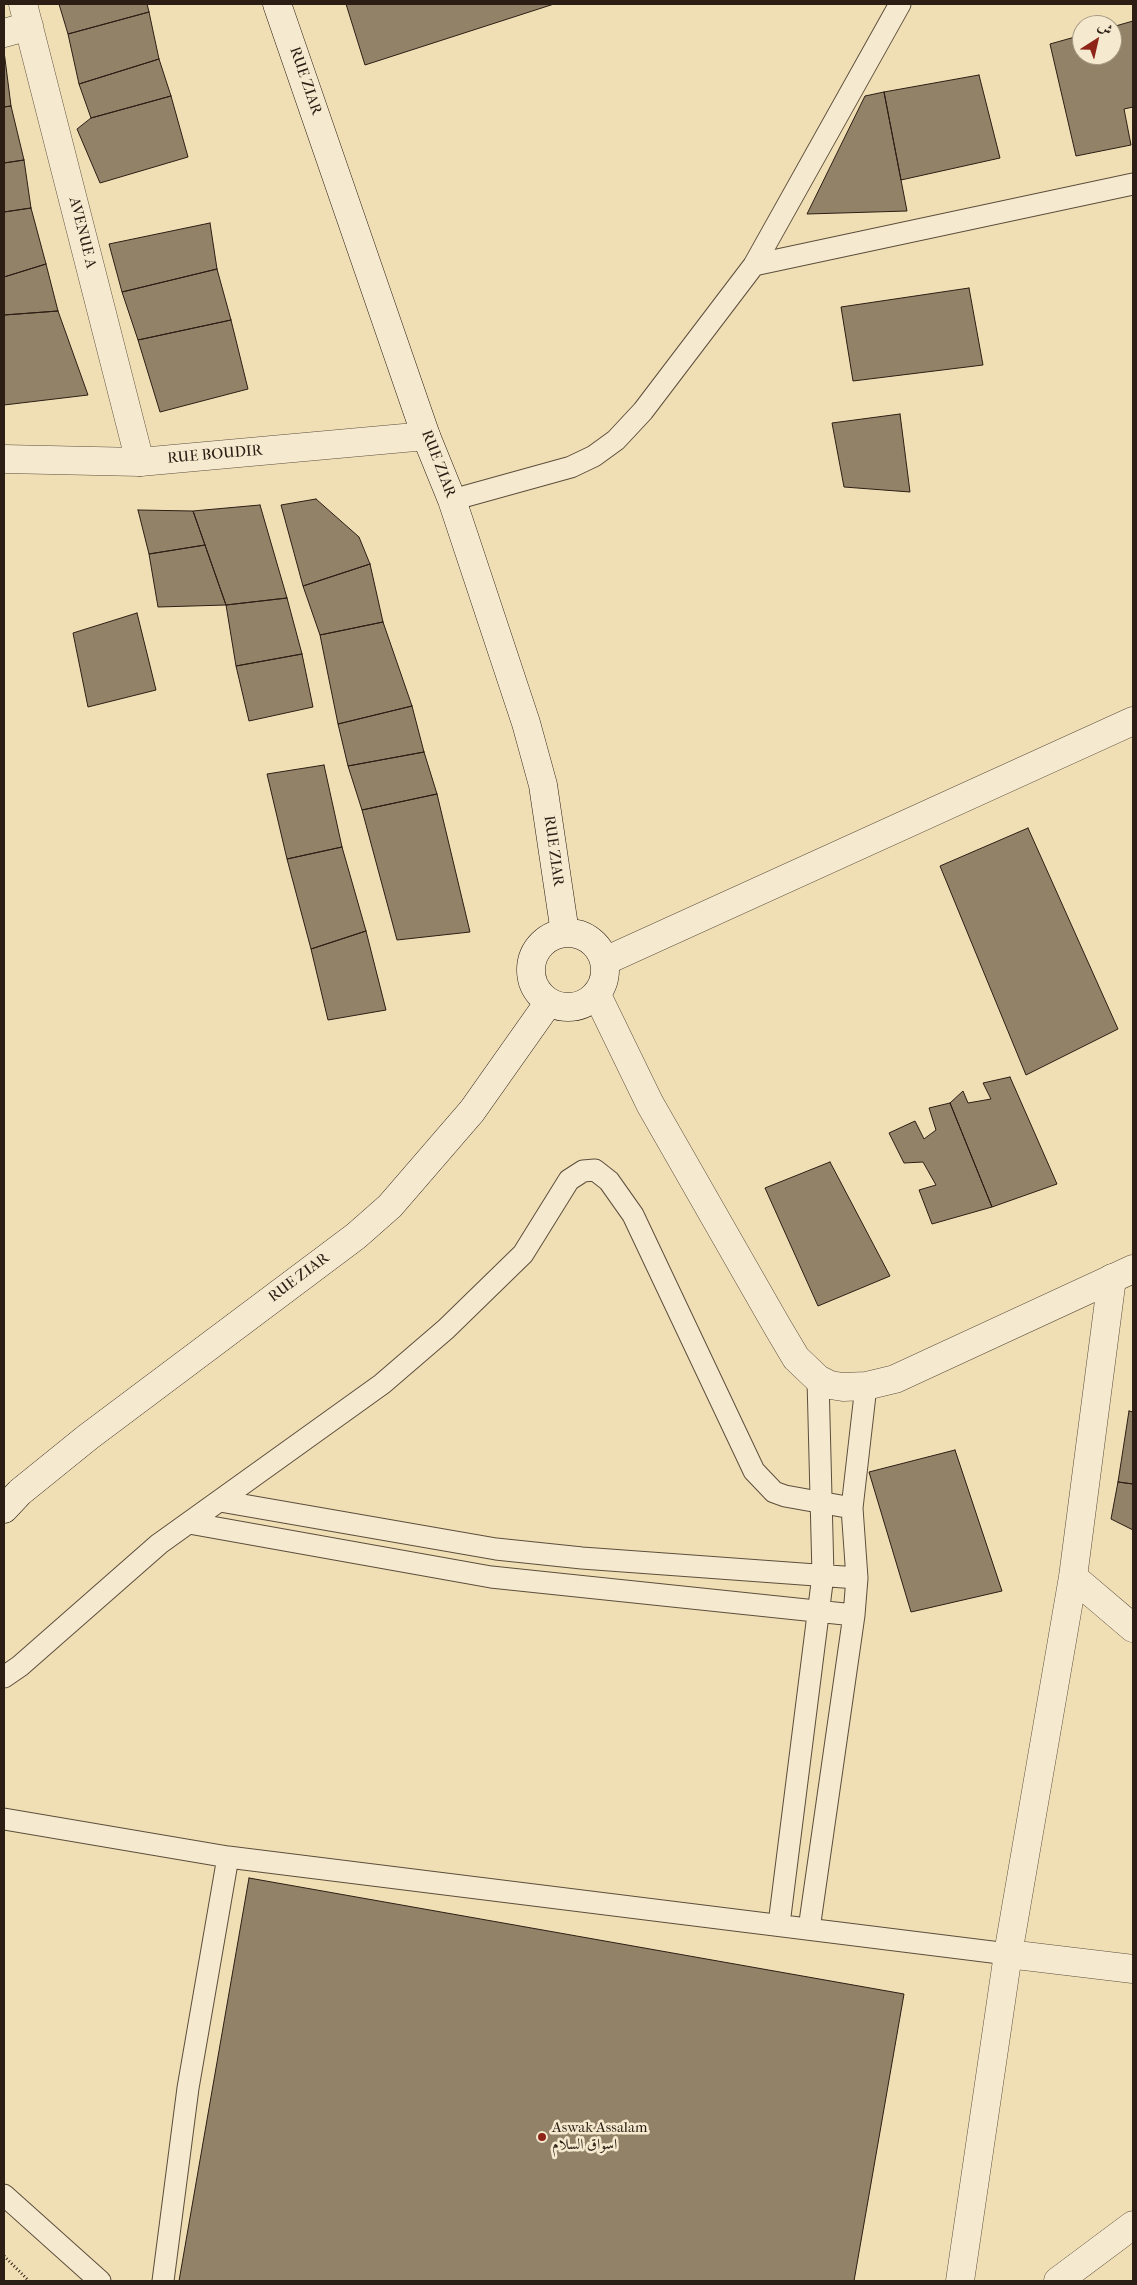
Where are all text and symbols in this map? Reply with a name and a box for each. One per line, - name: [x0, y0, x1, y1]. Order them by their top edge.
- north arrow: [1072, 15, 1122, 65]
- text: ش: [1095, 17, 1116, 39]
- street label: RUE ZIAR: [285, 45, 325, 117]
- street label: AVENUE A: [64, 195, 100, 271]
- street label: RUE ZIAR: [417, 428, 459, 500]
- street label: RUE BOUDIR: [167, 442, 263, 468]
- street label: RUE ZIAR: [539, 815, 567, 887]
- street label: RUE ZIAR: [265, 1249, 333, 1307]
- place label: Aswak Assalam اسواق السلام: [552, 2119, 647, 2154]
- marker: Aswak Assalam اسواق السلام: [536, 2131, 548, 2143]

